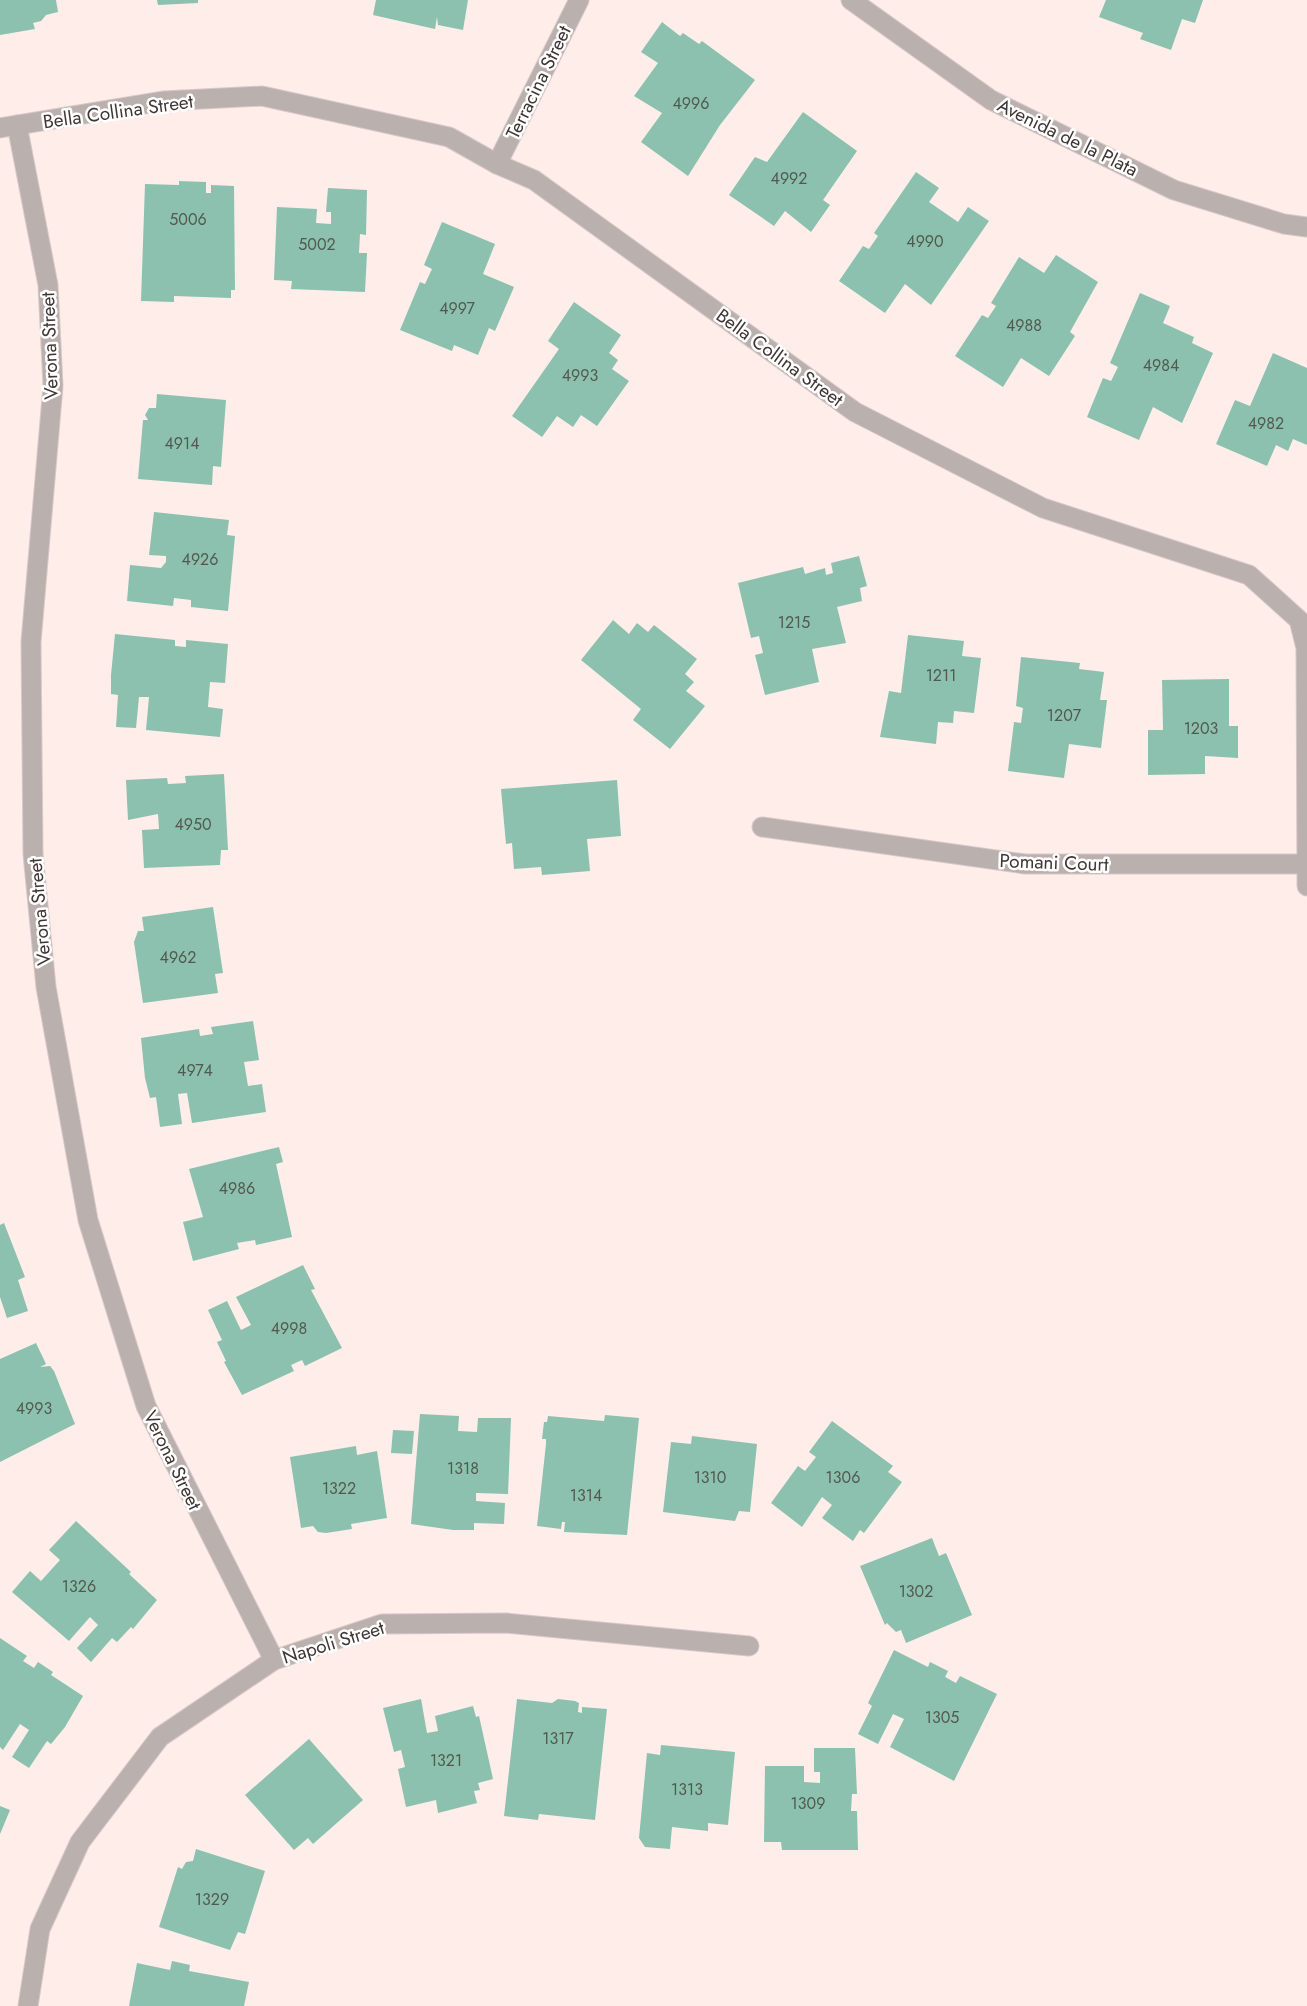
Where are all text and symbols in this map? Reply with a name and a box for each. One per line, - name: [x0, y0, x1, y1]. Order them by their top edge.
- street label: Terracina Street: [499, 21, 578, 143]
- street label: Bella Collina Street: [41, 88, 195, 135]
- house number: 4996: [673, 92, 709, 115]
- street label: Avenida de la Plata: [993, 92, 1143, 183]
- house number: 4992: [771, 167, 807, 190]
- house number: 5006: [169, 208, 207, 231]
- house number: 4990: [906, 230, 944, 253]
- house number: 5002: [298, 233, 336, 256]
- street label: Verona Street: [34, 291, 65, 400]
- house number: 4997: [439, 297, 475, 320]
- street label: Bella Collina Street: [711, 302, 849, 413]
- house number: 4988: [1006, 314, 1042, 337]
- house number: 4984: [1143, 354, 1179, 377]
- house number: 4993: [562, 364, 599, 387]
- house number: 4982: [1248, 412, 1284, 435]
- house number: 4914: [164, 432, 200, 455]
- house number: 4926: [182, 548, 218, 571]
- house number: 1215: [778, 611, 810, 634]
- house number: 1211: [926, 664, 956, 687]
- house number: 1207: [1047, 704, 1082, 727]
- house number: 1203: [1184, 717, 1219, 740]
- house number: 4950: [174, 813, 212, 836]
- street label: Pomani Court: [999, 847, 1109, 878]
- street label: Verona Street: [21, 857, 58, 967]
- house number: 4962: [160, 946, 196, 969]
- house number: 4974: [177, 1059, 213, 1082]
- house number: 4986: [219, 1177, 255, 1200]
- house number: 4998: [271, 1317, 307, 1340]
- house number: 4993: [16, 1397, 53, 1420]
- street label: Verona Street: [137, 1406, 208, 1515]
- house number: 1318: [447, 1457, 479, 1480]
- house number: 1310: [694, 1466, 726, 1489]
- house number: 1306: [826, 1466, 860, 1489]
- house number: 1322: [322, 1477, 356, 1500]
- house number: 1314: [570, 1484, 602, 1507]
- house number: 1326: [62, 1575, 96, 1598]
- house number: 1302: [899, 1580, 933, 1603]
- street label: Napoli Street: [279, 1614, 388, 1671]
- house number: 1305: [925, 1706, 959, 1729]
- house number: 1317: [542, 1727, 574, 1750]
- house number: 1321: [430, 1749, 462, 1772]
- house number: 1313: [671, 1778, 703, 1801]
- house number: 1309: [791, 1792, 825, 1815]
- house number: 1329: [195, 1888, 229, 1911]

